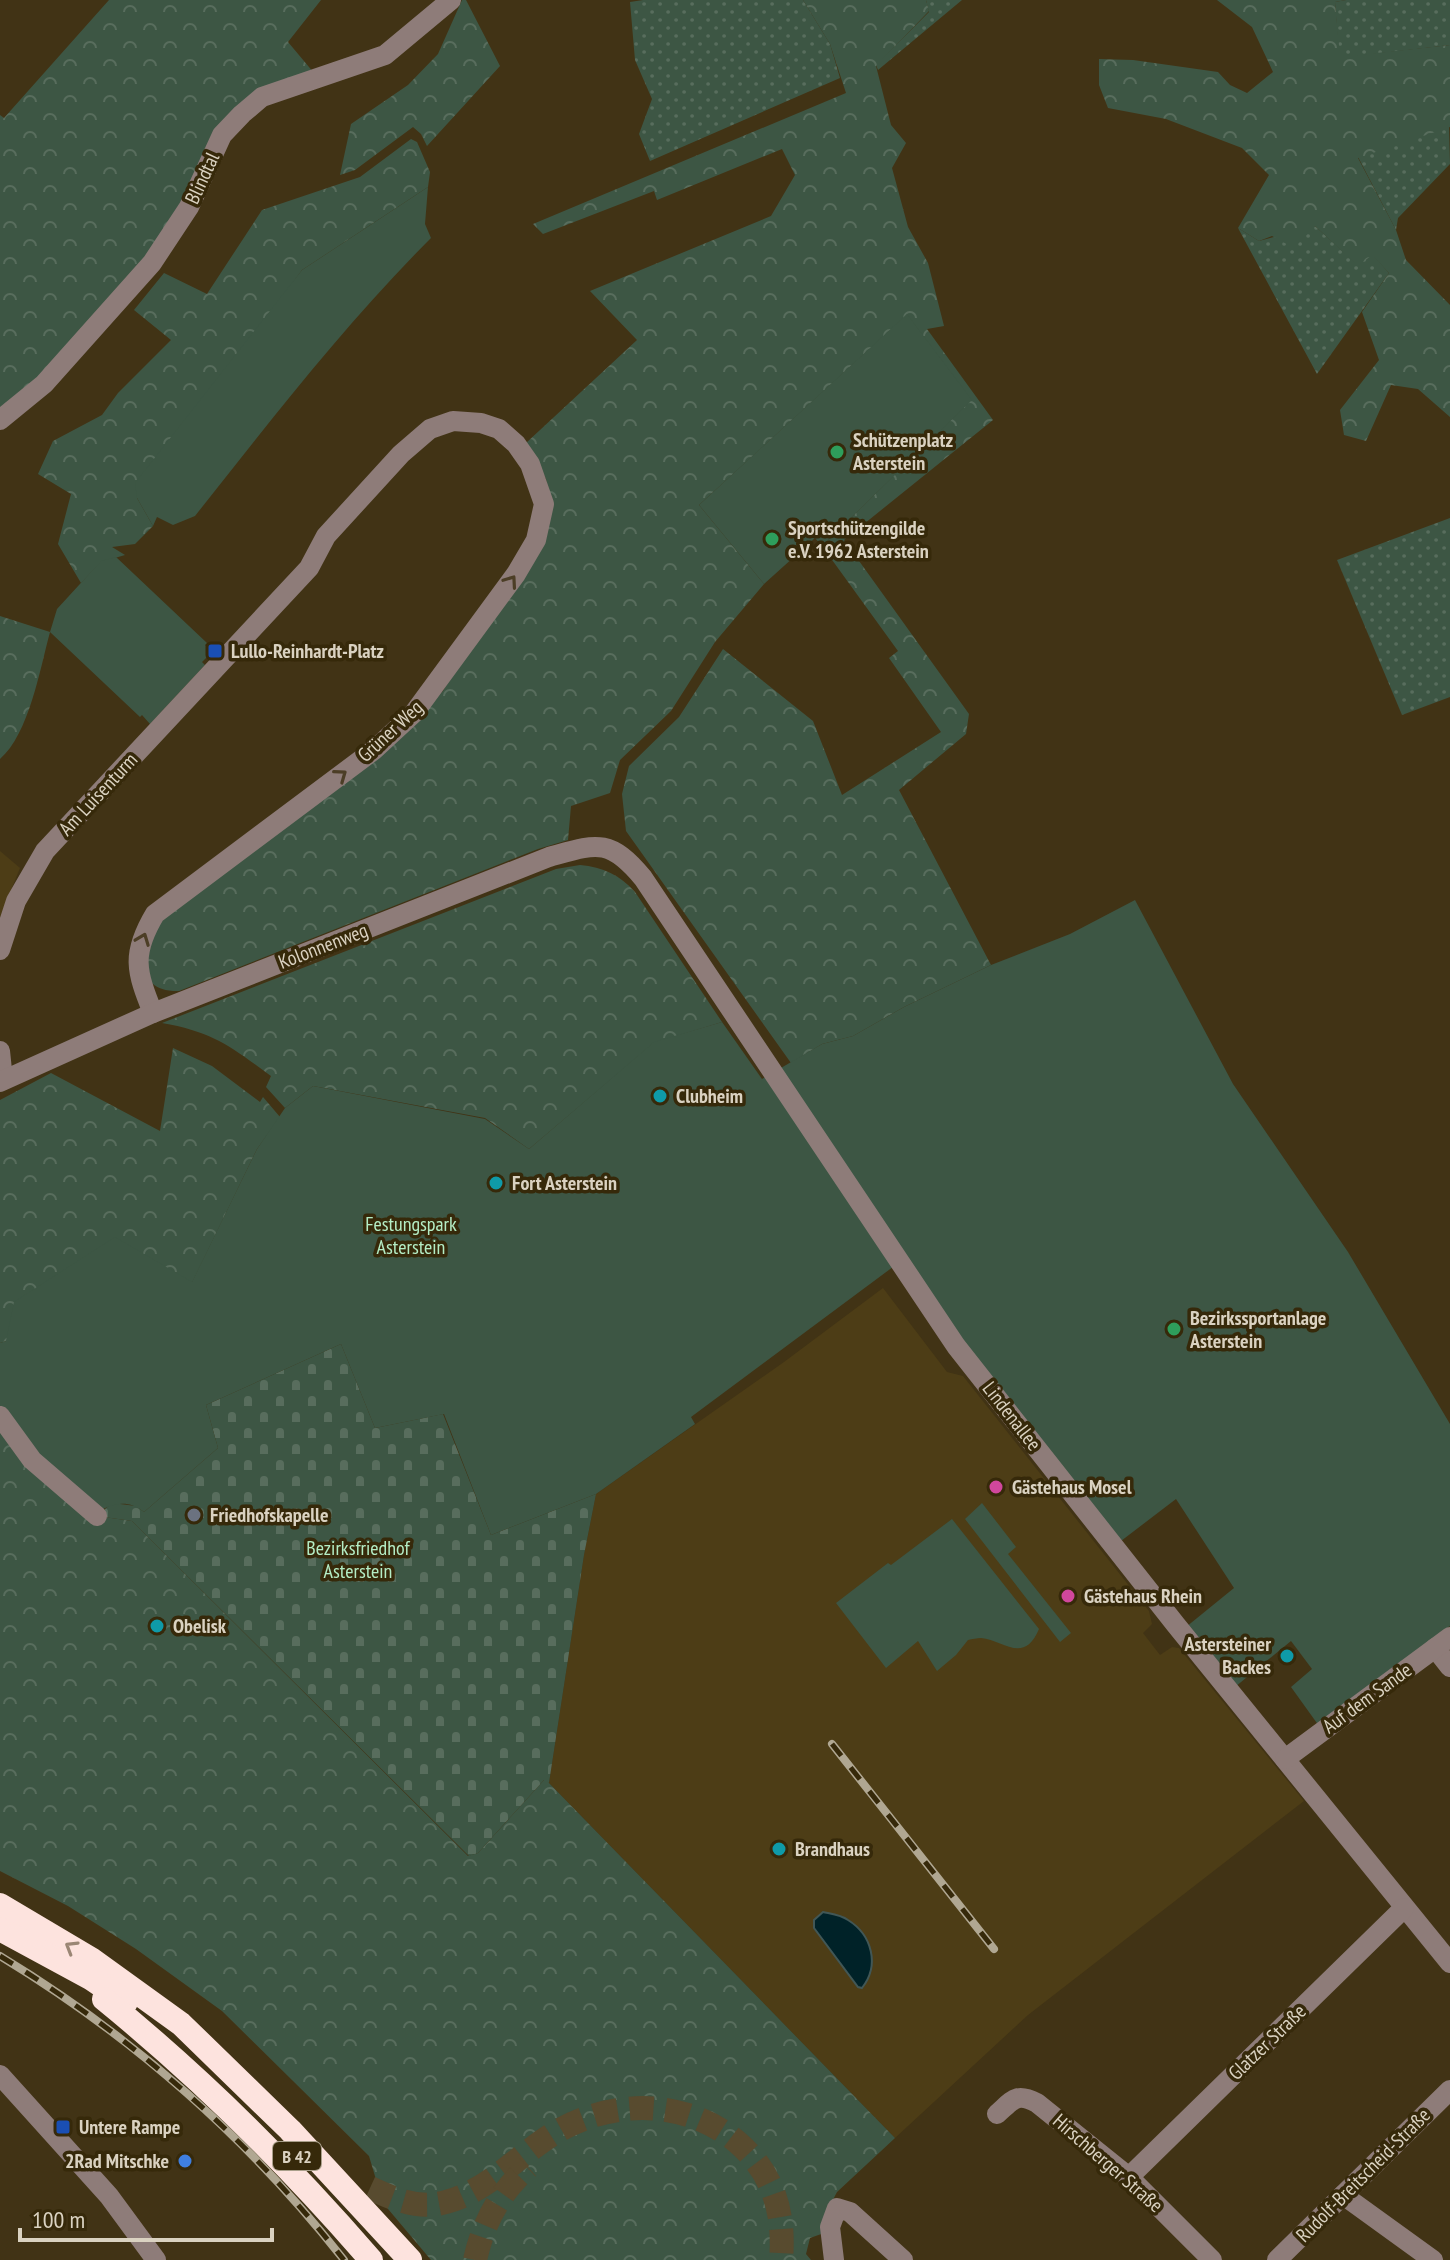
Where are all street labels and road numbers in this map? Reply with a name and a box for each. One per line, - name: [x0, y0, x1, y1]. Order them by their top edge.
- street label: Blindtal: [179, 148, 225, 208]
- street label: Grüner Weg: [352, 694, 428, 768]
- street label: Am Luisenturm: [53, 747, 143, 841]
- street label: Kolonnenweg: [274, 917, 372, 975]
- street label: Lindenallee: [977, 1376, 1047, 1456]
- street label: Auf dem Sande: [1317, 1657, 1417, 1739]
- street label: Glatzer Straße: [1223, 1998, 1311, 2086]
- street label: Rudolf-Breitscheid-Straße: [1290, 2102, 1436, 2248]
- street label: Hirschberger Straße: [1047, 2108, 1169, 2218]
- road number: B 42: [273, 2142, 321, 2170]

